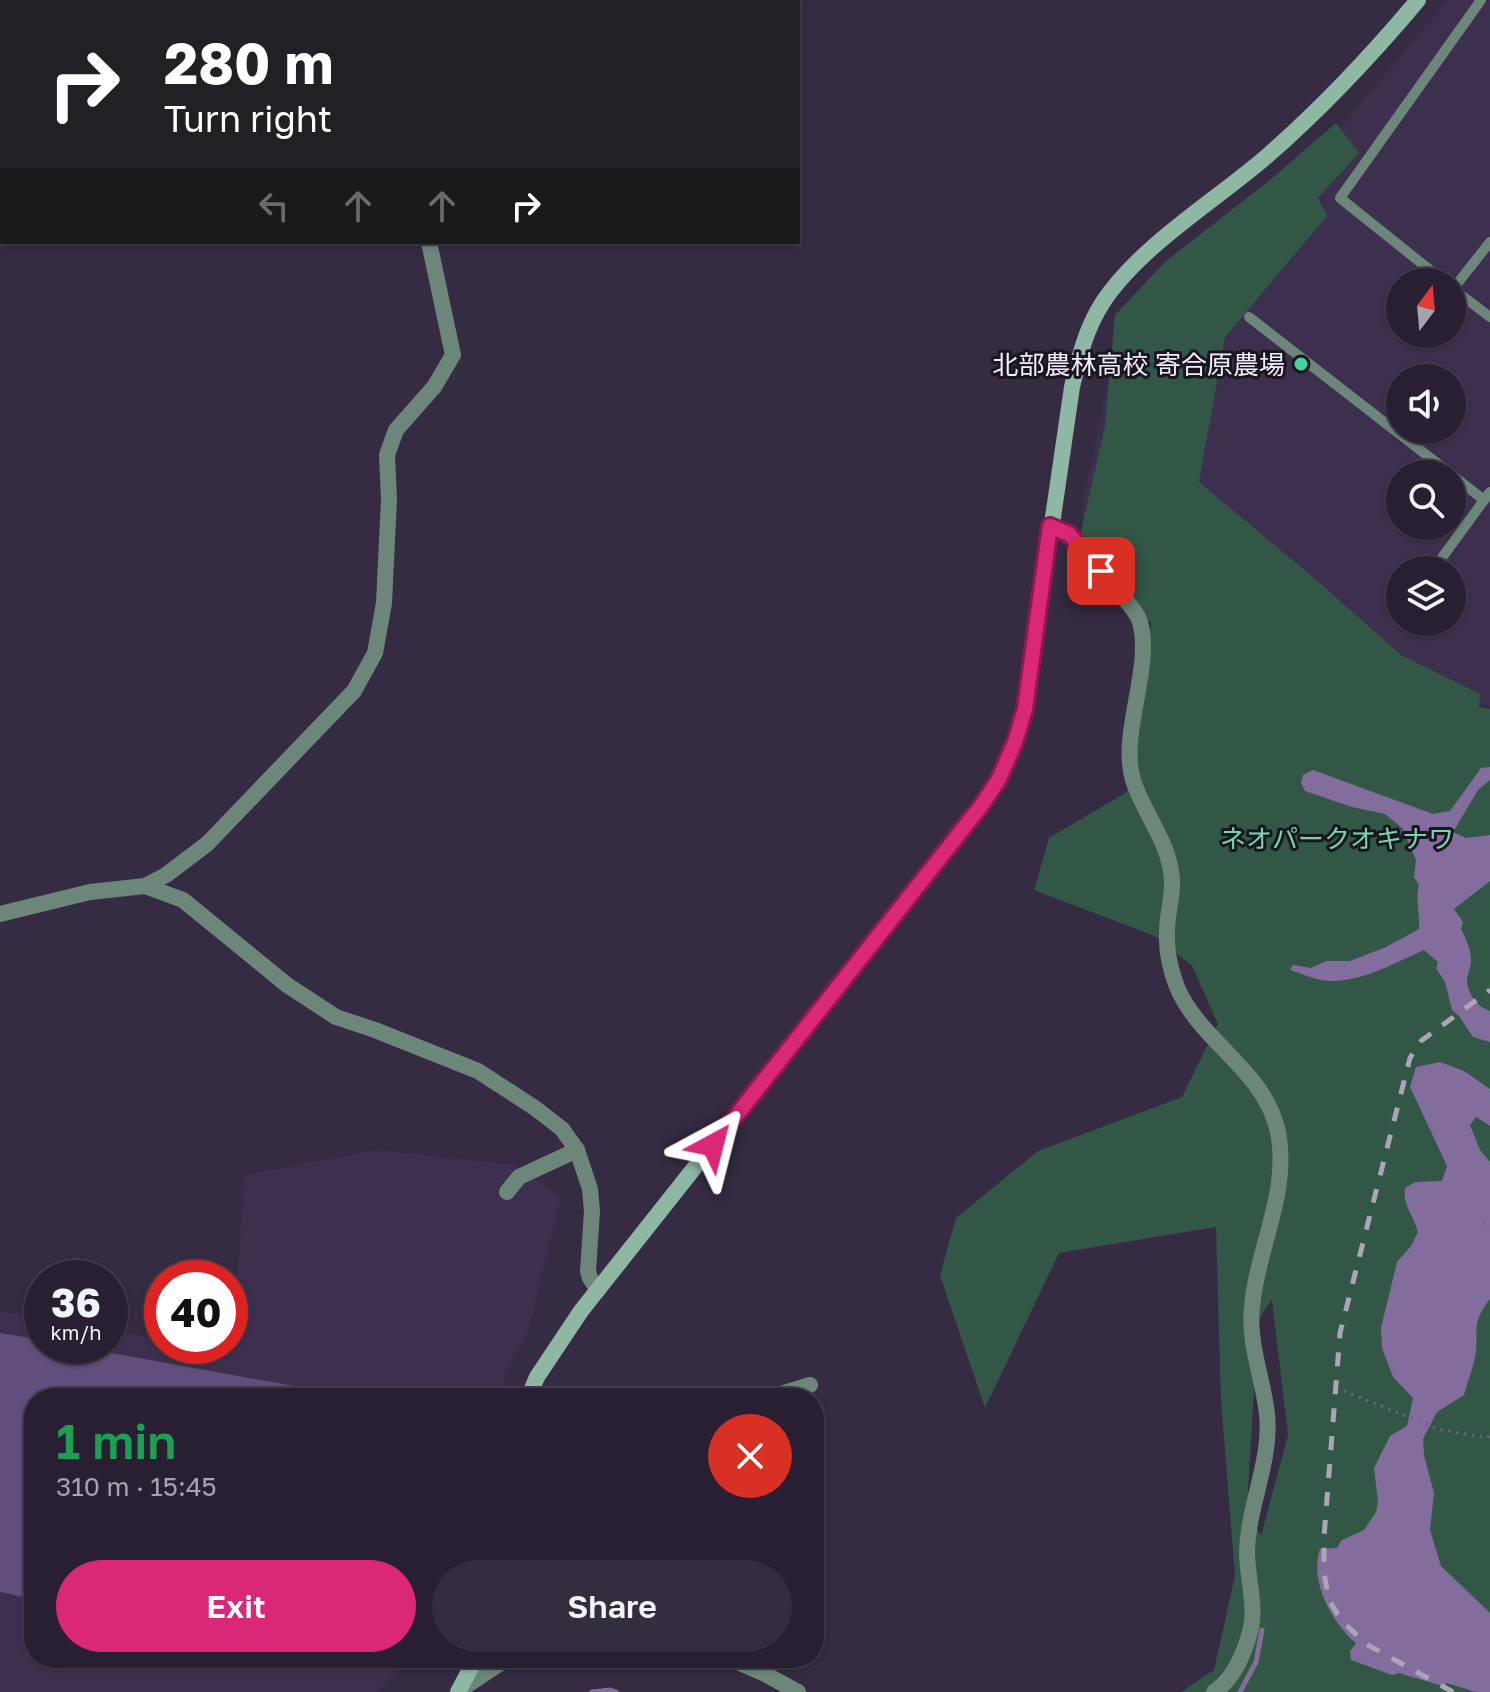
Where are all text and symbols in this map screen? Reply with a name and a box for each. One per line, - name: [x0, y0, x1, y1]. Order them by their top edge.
- text: 280 m: [164, 29, 333, 96]
- icon: right: [32, 32, 136, 136]
- text: Turn right: [164, 97, 332, 140]
- icon: left: [252, 184, 296, 228]
- icon: ahead: [336, 184, 380, 228]
- icon: ahead: [420, 184, 464, 228]
- icon: right: [504, 184, 548, 228]
- north arrow: [1386, 268, 1466, 348]
- map controls: [1386, 268, 1466, 636]
- place label: 北部農林高校 寄合原農場: [992, 349, 1285, 380]
- marker: 北部農林高校 寄合原農場: [1292, 355, 1310, 373]
- button: sound: [1386, 364, 1466, 444]
- button: search: [1386, 460, 1466, 540]
- pin: [1067, 537, 1135, 605]
- icon: arrive: [1079, 549, 1123, 593]
- button: layers: [1386, 556, 1466, 636]
- park label: ネオパークオキナワ: [1220, 823, 1454, 854]
- position arrow: [671, 1103, 755, 1187]
- speed limit sign: 40: [144, 1260, 248, 1364]
- text: 36: [51, 1278, 101, 1326]
- text: km/h: [51, 1320, 101, 1344]
- text: 1 min: [56, 1412, 176, 1470]
- button: close: [708, 1414, 792, 1498]
- text: 310 m · 15:45: [56, 1471, 217, 1502]
- button: Exit: [56, 1560, 416, 1652]
- button: Share: [432, 1560, 792, 1652]

